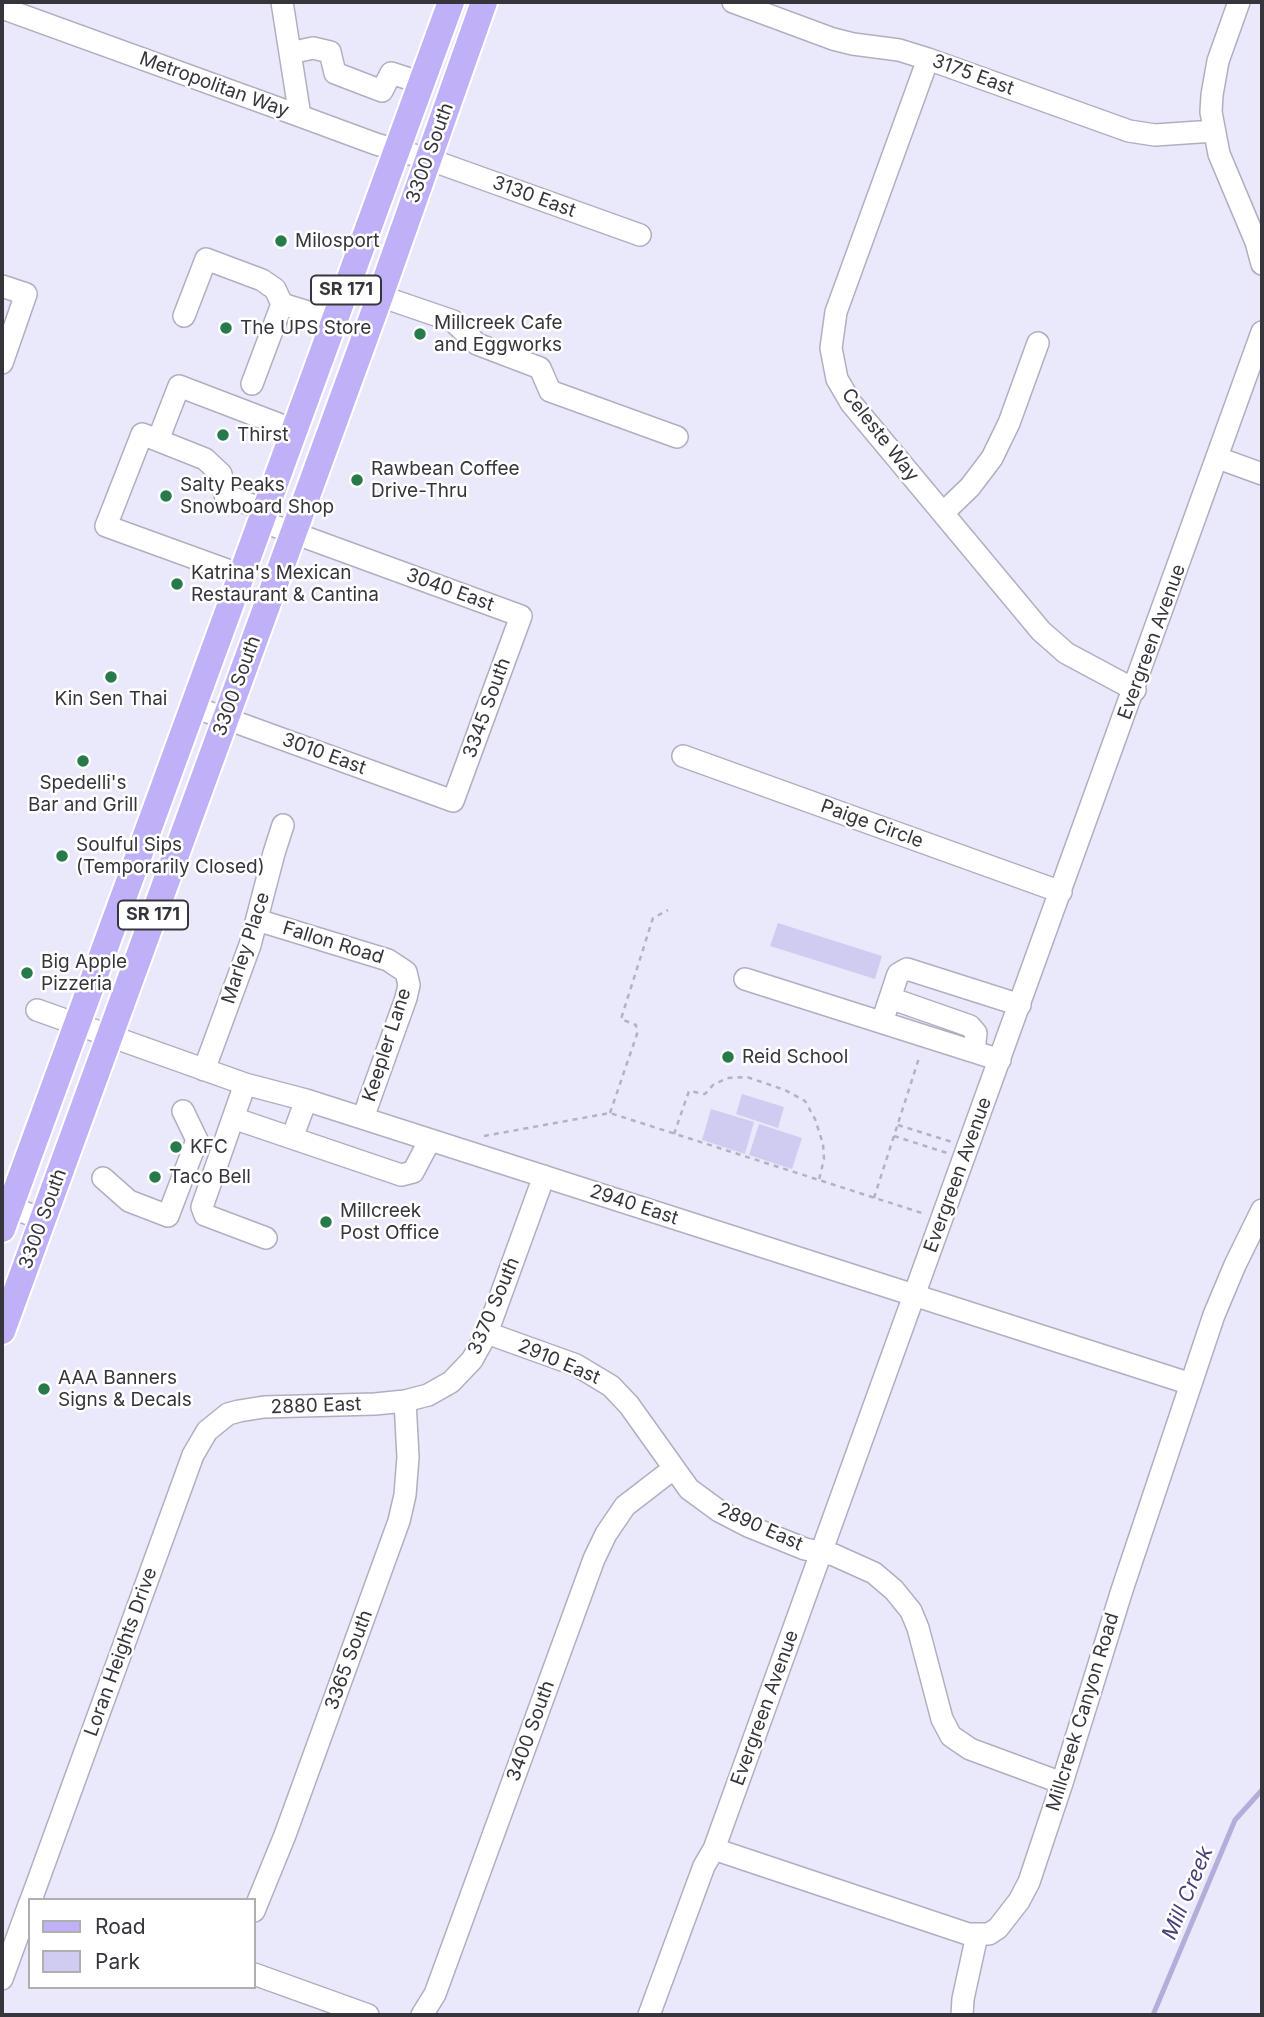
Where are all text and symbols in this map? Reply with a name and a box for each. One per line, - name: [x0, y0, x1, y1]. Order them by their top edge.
- street label: Metropolitan Way: [136, 47, 292, 123]
- street label: 3175 East: [929, 50, 1017, 100]
- street label: 3300 South: [401, 100, 459, 206]
- street label: 3130 East: [489, 171, 579, 223]
- place label: Milosport: [295, 230, 379, 252]
- marker: Milosport: [273, 233, 289, 249]
- road number: SR 171: [311, 276, 381, 304]
- place label: Millcreek Cafe and Eggworks: [434, 312, 563, 356]
- place label: The UPS Store: [240, 317, 371, 339]
- marker: The UPS Store: [218, 320, 234, 336]
- marker: Millcreek Cafe and Eggworks: [412, 326, 428, 342]
- street label: Celeste Way: [837, 384, 923, 486]
- place label: Thirst: [237, 424, 288, 446]
- marker: Thirst: [215, 427, 231, 443]
- place label: Rawbean Coffee Drive-Thru: [371, 458, 520, 502]
- marker: Rawbean Coffee Drive-Thru: [349, 472, 365, 488]
- place label: Salty Peaks Snowboard Shop: [180, 474, 334, 518]
- marker: Salty Peaks Snowboard Shop: [158, 488, 174, 504]
- street label: Evergreen Avenue: [1113, 561, 1191, 723]
- place label: Katrina's Mexican Restaurant & Cantina: [191, 562, 379, 606]
- street label: 3040 East: [403, 564, 497, 616]
- marker: Katrina's Mexican Restaurant & Cantina: [169, 576, 185, 592]
- street label: 3300 South: [208, 633, 266, 739]
- street label: 3345 South: [458, 655, 516, 761]
- marker: Kin Sen Thai: [103, 669, 119, 685]
- place label: Kin Sen Thai: [55, 688, 167, 710]
- street label: 3010 East: [279, 728, 369, 780]
- marker: Spedelli's Bar and Grill: [75, 753, 91, 769]
- place label: Spedelli's Bar and Grill: [28, 772, 138, 816]
- street label: Paige Circle: [818, 795, 926, 853]
- place label: Soulful Sips (Temporarily Closed): [76, 834, 265, 878]
- marker: Soulful Sips (Temporarily Closed): [54, 848, 70, 864]
- street label: Marley Place: [217, 889, 275, 1007]
- road number: SR 171: [118, 900, 188, 930]
- street label: Fallon Road: [280, 917, 386, 969]
- place label: Big Apple Pizzeria: [41, 951, 127, 995]
- marker: Big Apple Pizzeria: [19, 965, 35, 981]
- street label: Keepler Lane: [358, 986, 416, 1104]
- place label: Reid School: [742, 1046, 848, 1068]
- marker: Reid School: [720, 1049, 736, 1065]
- street label: Evergreen Avenue: [919, 1094, 997, 1256]
- place label: KFC: [190, 1136, 228, 1158]
- marker: KFC: [168, 1139, 184, 1155]
- street label: 3300 South: [14, 1166, 72, 1272]
- place label: Taco Bell: [169, 1166, 251, 1188]
- marker: Taco Bell: [147, 1169, 163, 1185]
- street label: 2940 East: [587, 1180, 681, 1230]
- place label: Millcreek Post Office: [340, 1200, 439, 1244]
- marker: Millcreek Post Office: [318, 1214, 334, 1230]
- street label: 3370 South: [463, 1254, 525, 1358]
- street label: 2910 East: [515, 1335, 603, 1389]
- place label: AAA Banners Signs & Decals: [58, 1367, 192, 1411]
- marker: AAA Banners Signs & Decals: [36, 1381, 52, 1397]
- street label: 2880 East: [270, 1393, 362, 1419]
- street label: 2890 East: [714, 1498, 806, 1556]
- street label: Loran Heights Drive: [80, 1565, 162, 1739]
- street label: 3365 South: [320, 1607, 378, 1713]
- street label: Millcreek Canyon Road: [1042, 1610, 1124, 1814]
- street label: Evergreen Avenue: [726, 1627, 804, 1789]
- street label: 3400 South: [502, 1677, 560, 1785]
- water label: Mill Creek: [1157, 1843, 1219, 1943]
- legend: [28, 1898, 256, 1989]
- text: Road: [95, 1914, 146, 1939]
- text: Park: [95, 1949, 140, 1974]

